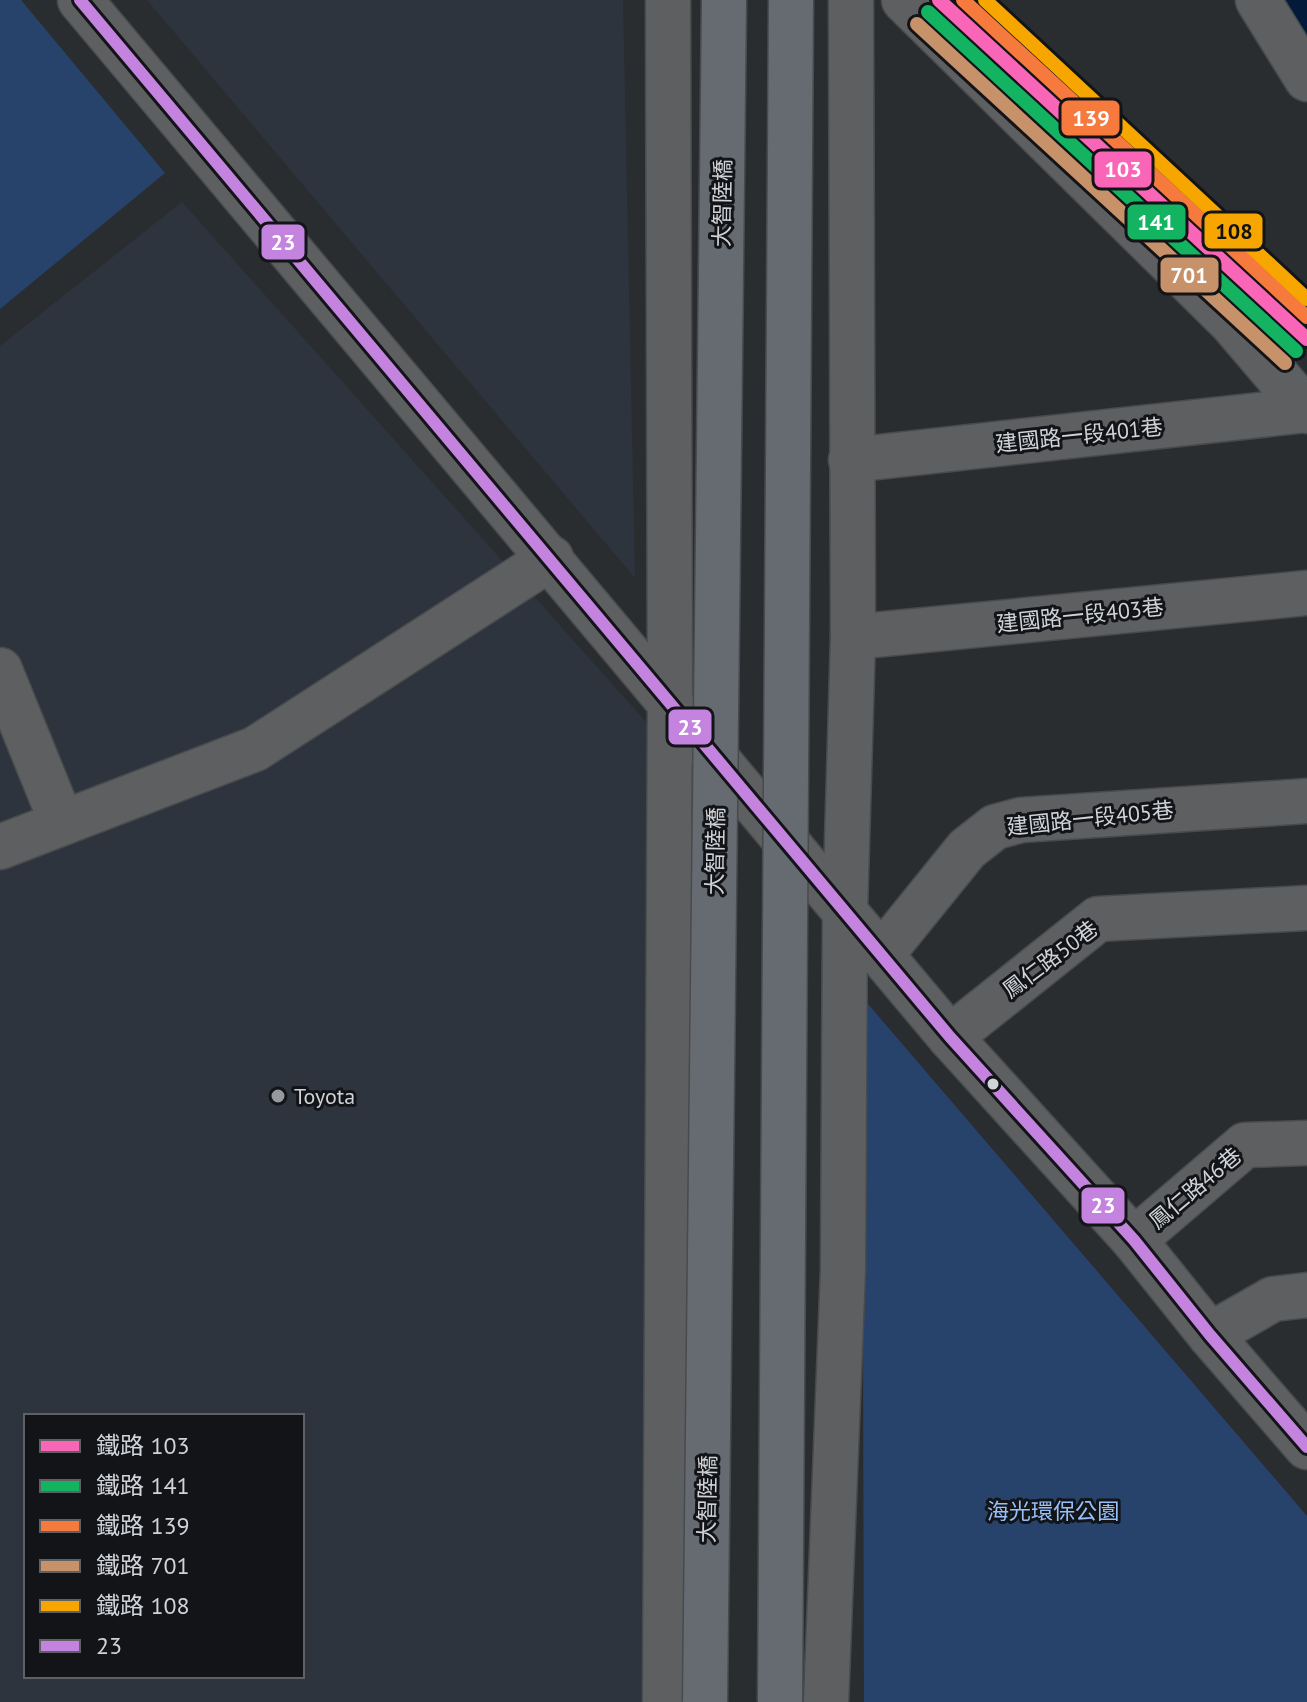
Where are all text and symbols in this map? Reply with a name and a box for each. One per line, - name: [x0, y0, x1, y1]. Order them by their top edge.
- line badge: 139: [1060, 99, 1121, 137]
- text: 139: [1072, 104, 1110, 132]
- line badge: 103: [1093, 150, 1153, 189]
- text: 103: [1104, 155, 1142, 183]
- street label: 大智陸橋: [707, 159, 737, 247]
- line badge: 141: [1126, 203, 1187, 241]
- text: 141: [1137, 208, 1175, 236]
- line badge: 108: [1203, 212, 1264, 250]
- text: 108: [1215, 217, 1253, 245]
- line badge: 23: [260, 223, 306, 261]
- text: 23: [271, 228, 295, 256]
- line badge: 701: [1159, 256, 1220, 294]
- text: 701: [1170, 261, 1208, 289]
- street label: 建國路一段401巷: [994, 412, 1164, 458]
- street label: 建國路一段403巷: [995, 592, 1165, 638]
- line badge: 23: [667, 708, 713, 746]
- text: 23: [678, 713, 702, 741]
- street label: 建國路一段405巷: [1005, 795, 1175, 841]
- street label: 大智陸橋: [700, 807, 730, 895]
- street label: 鳳仁路50巷: [997, 914, 1103, 1004]
- unlabelled marker: [985, 1076, 1001, 1092]
- place label: Toyota: [294, 1082, 355, 1110]
- marker: Toyota: [269, 1087, 287, 1105]
- street label: 鳳仁路46巷: [1143, 1141, 1247, 1235]
- line badge: 23: [1080, 1186, 1126, 1225]
- text: 23: [1091, 1191, 1115, 1219]
- legend: [24, 1414, 304, 1678]
- text: 鐵路 103: [96, 1430, 190, 1461]
- street label: 大智陸橋: [692, 1455, 722, 1543]
- text: 鐵路 141: [96, 1470, 190, 1501]
- park label: 海光環保公園: [987, 1497, 1119, 1525]
- text: 鐵路 139: [96, 1510, 190, 1541]
- text: 鐵路 701: [96, 1550, 190, 1581]
- text: 鐵路 108: [96, 1590, 190, 1621]
- text: 23: [96, 1630, 122, 1661]

